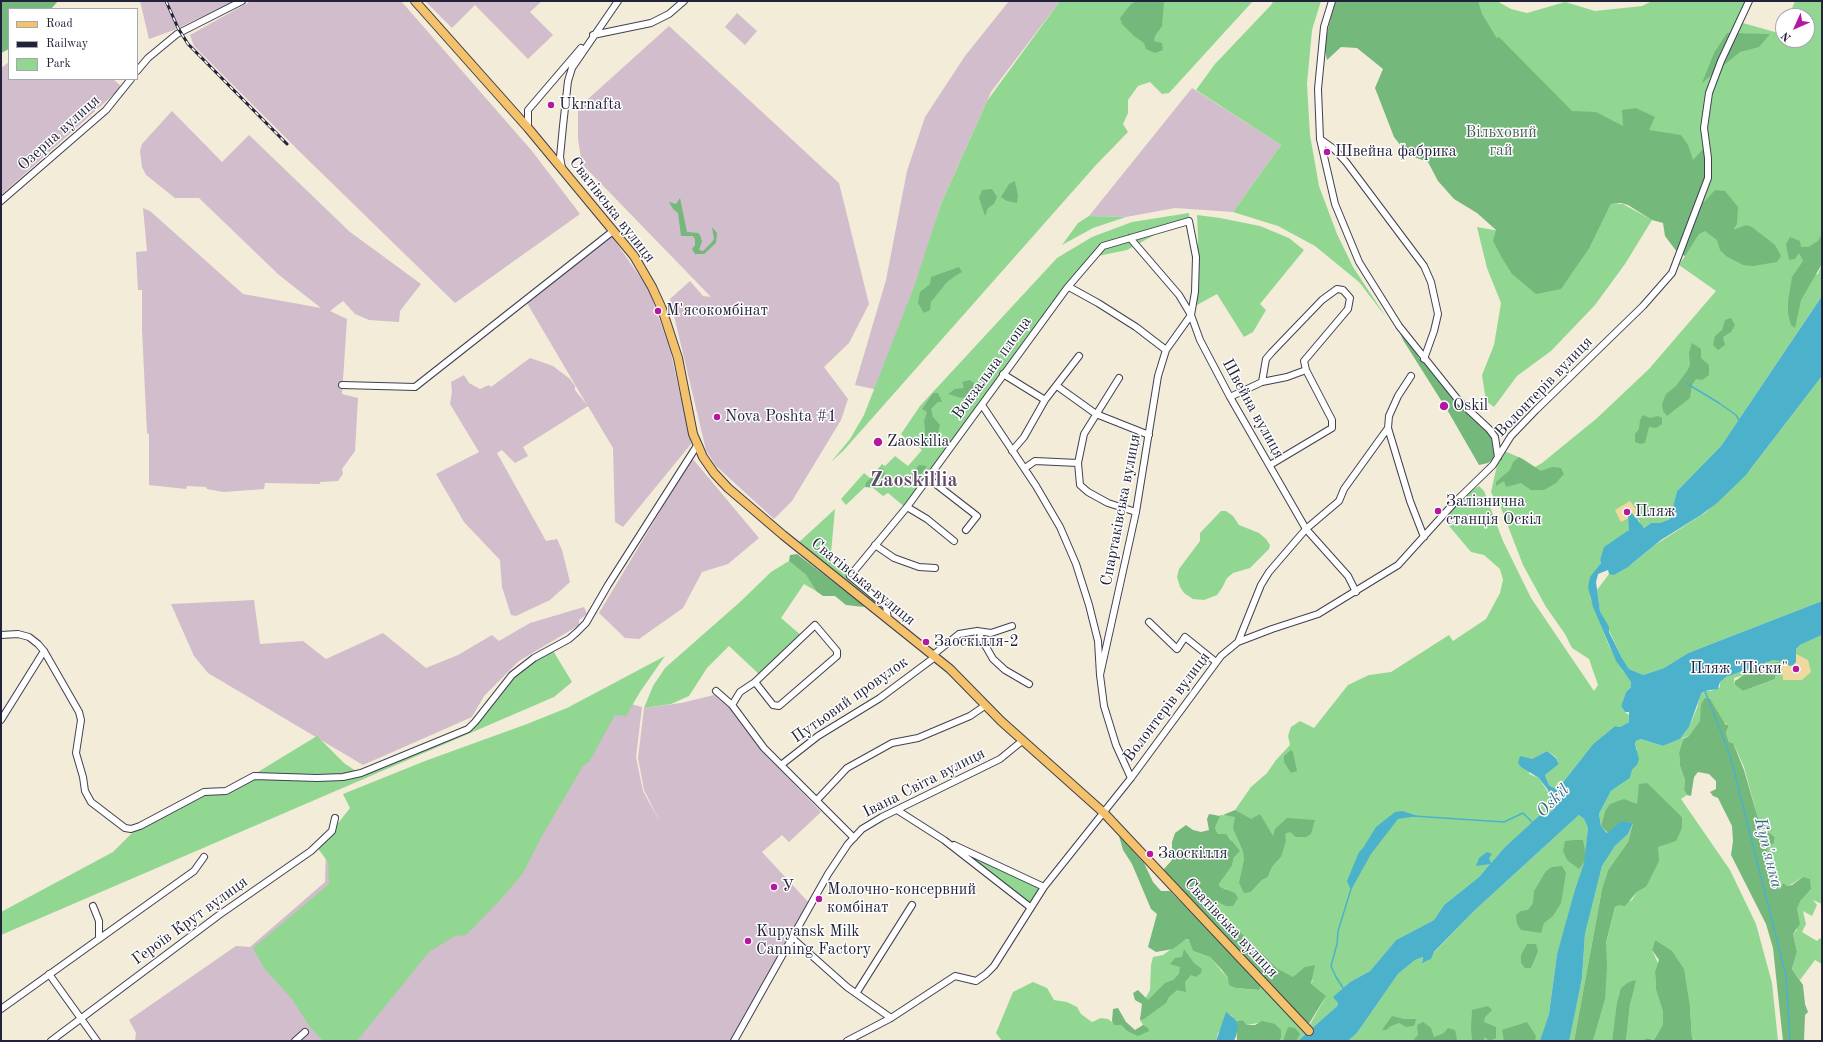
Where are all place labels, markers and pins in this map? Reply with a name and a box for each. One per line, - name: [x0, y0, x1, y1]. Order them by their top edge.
- place label: Ukrnafta: [559, 95, 622, 115]
- marker: Ukrnafta: [546, 100, 556, 110]
- place label: Швейна фабрика: [1335, 142, 1457, 162]
- marker: Швейна фабрика: [1322, 147, 1332, 157]
- place label: М'ясокомбінат: [666, 301, 768, 321]
- marker: М'ясокомбінат: [653, 306, 663, 316]
- place label: Oskil: [1453, 396, 1488, 416]
- marker: Oskil: [1438, 400, 1450, 412]
- place label: Nova Poshta #1: [725, 407, 837, 427]
- marker: Nova Poshta #1: [712, 412, 722, 422]
- place label: Zaoskilia: [887, 432, 949, 452]
- marker: Zaoskilia: [872, 436, 884, 448]
- place label: Залізнична станція Оскіл: [1446, 492, 1542, 530]
- place label: Пляж: [1635, 502, 1675, 522]
- marker: Залізнична станція Оскіл: [1433, 506, 1443, 516]
- marker: Пляж: [1622, 507, 1632, 517]
- place label: Заоскілля-2: [934, 632, 1019, 652]
- marker: Заоскілля-2: [921, 637, 931, 647]
- place label: Пляж "Піски": [1690, 659, 1788, 679]
- marker: Пляж "Піски": [1791, 664, 1801, 674]
- place label: Заоскілля: [1158, 844, 1228, 864]
- marker: Заоскілля: [1145, 849, 1155, 859]
- place label: У: [782, 877, 794, 897]
- place label: Молочно-консервний комбінат: [827, 880, 976, 918]
- marker: У: [769, 882, 779, 892]
- marker: Молочно-консервний комбінат: [814, 894, 824, 904]
- place label: Kupyansk Milk Сanning Factory: [756, 922, 871, 960]
- marker: Kupyansk Milk Сanning Factory: [743, 936, 753, 946]

